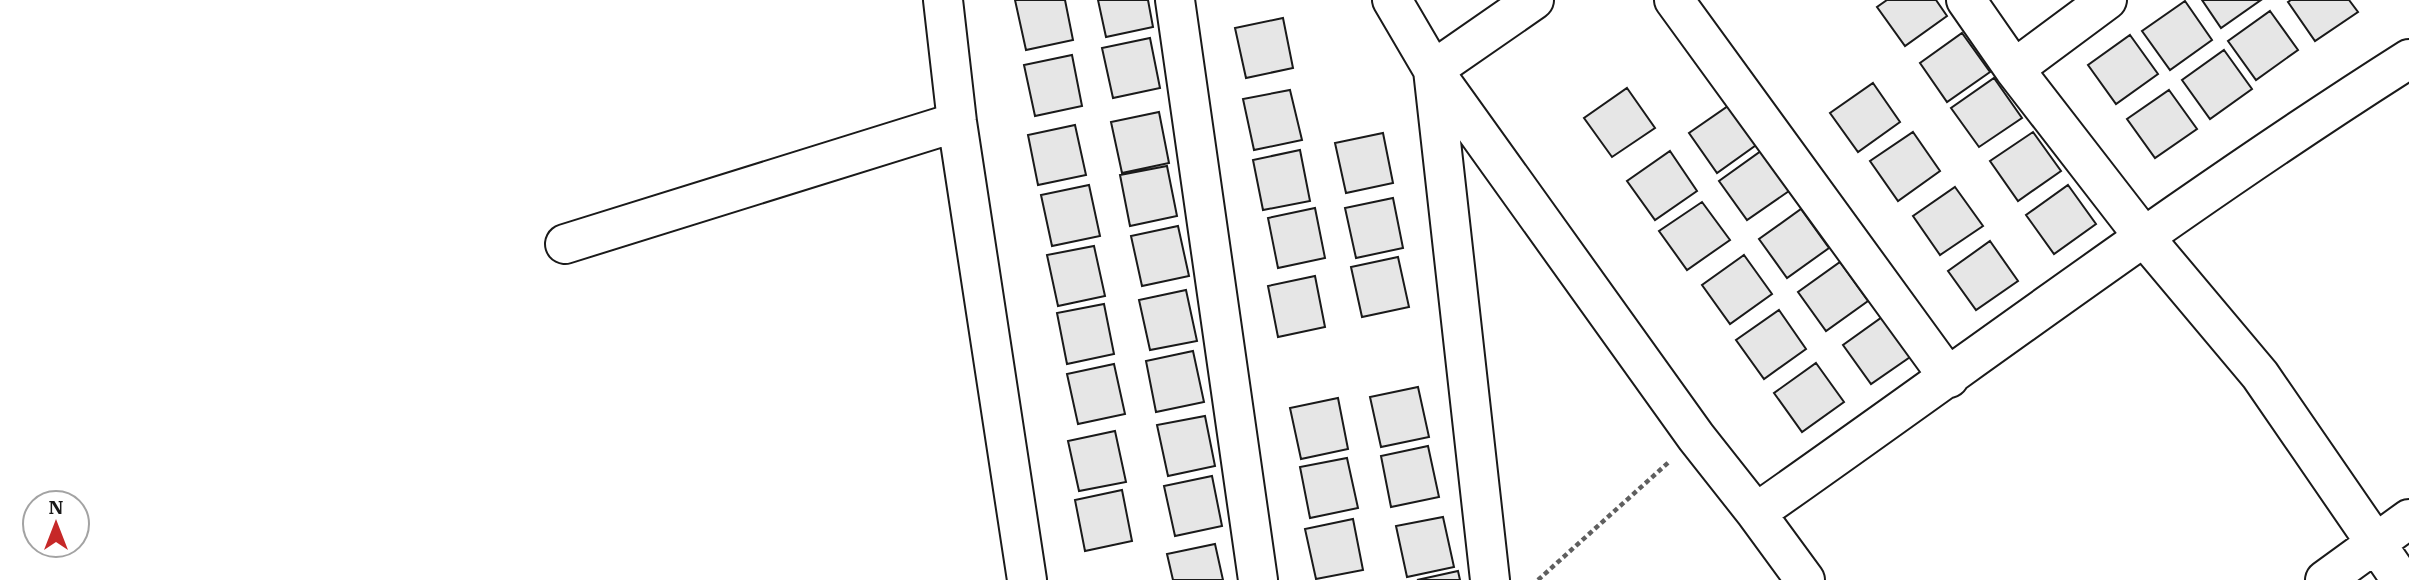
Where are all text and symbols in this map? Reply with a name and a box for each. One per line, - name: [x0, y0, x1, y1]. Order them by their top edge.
- north arrow: [21, 489, 91, 559]
- text: N: [48, 495, 64, 519]

